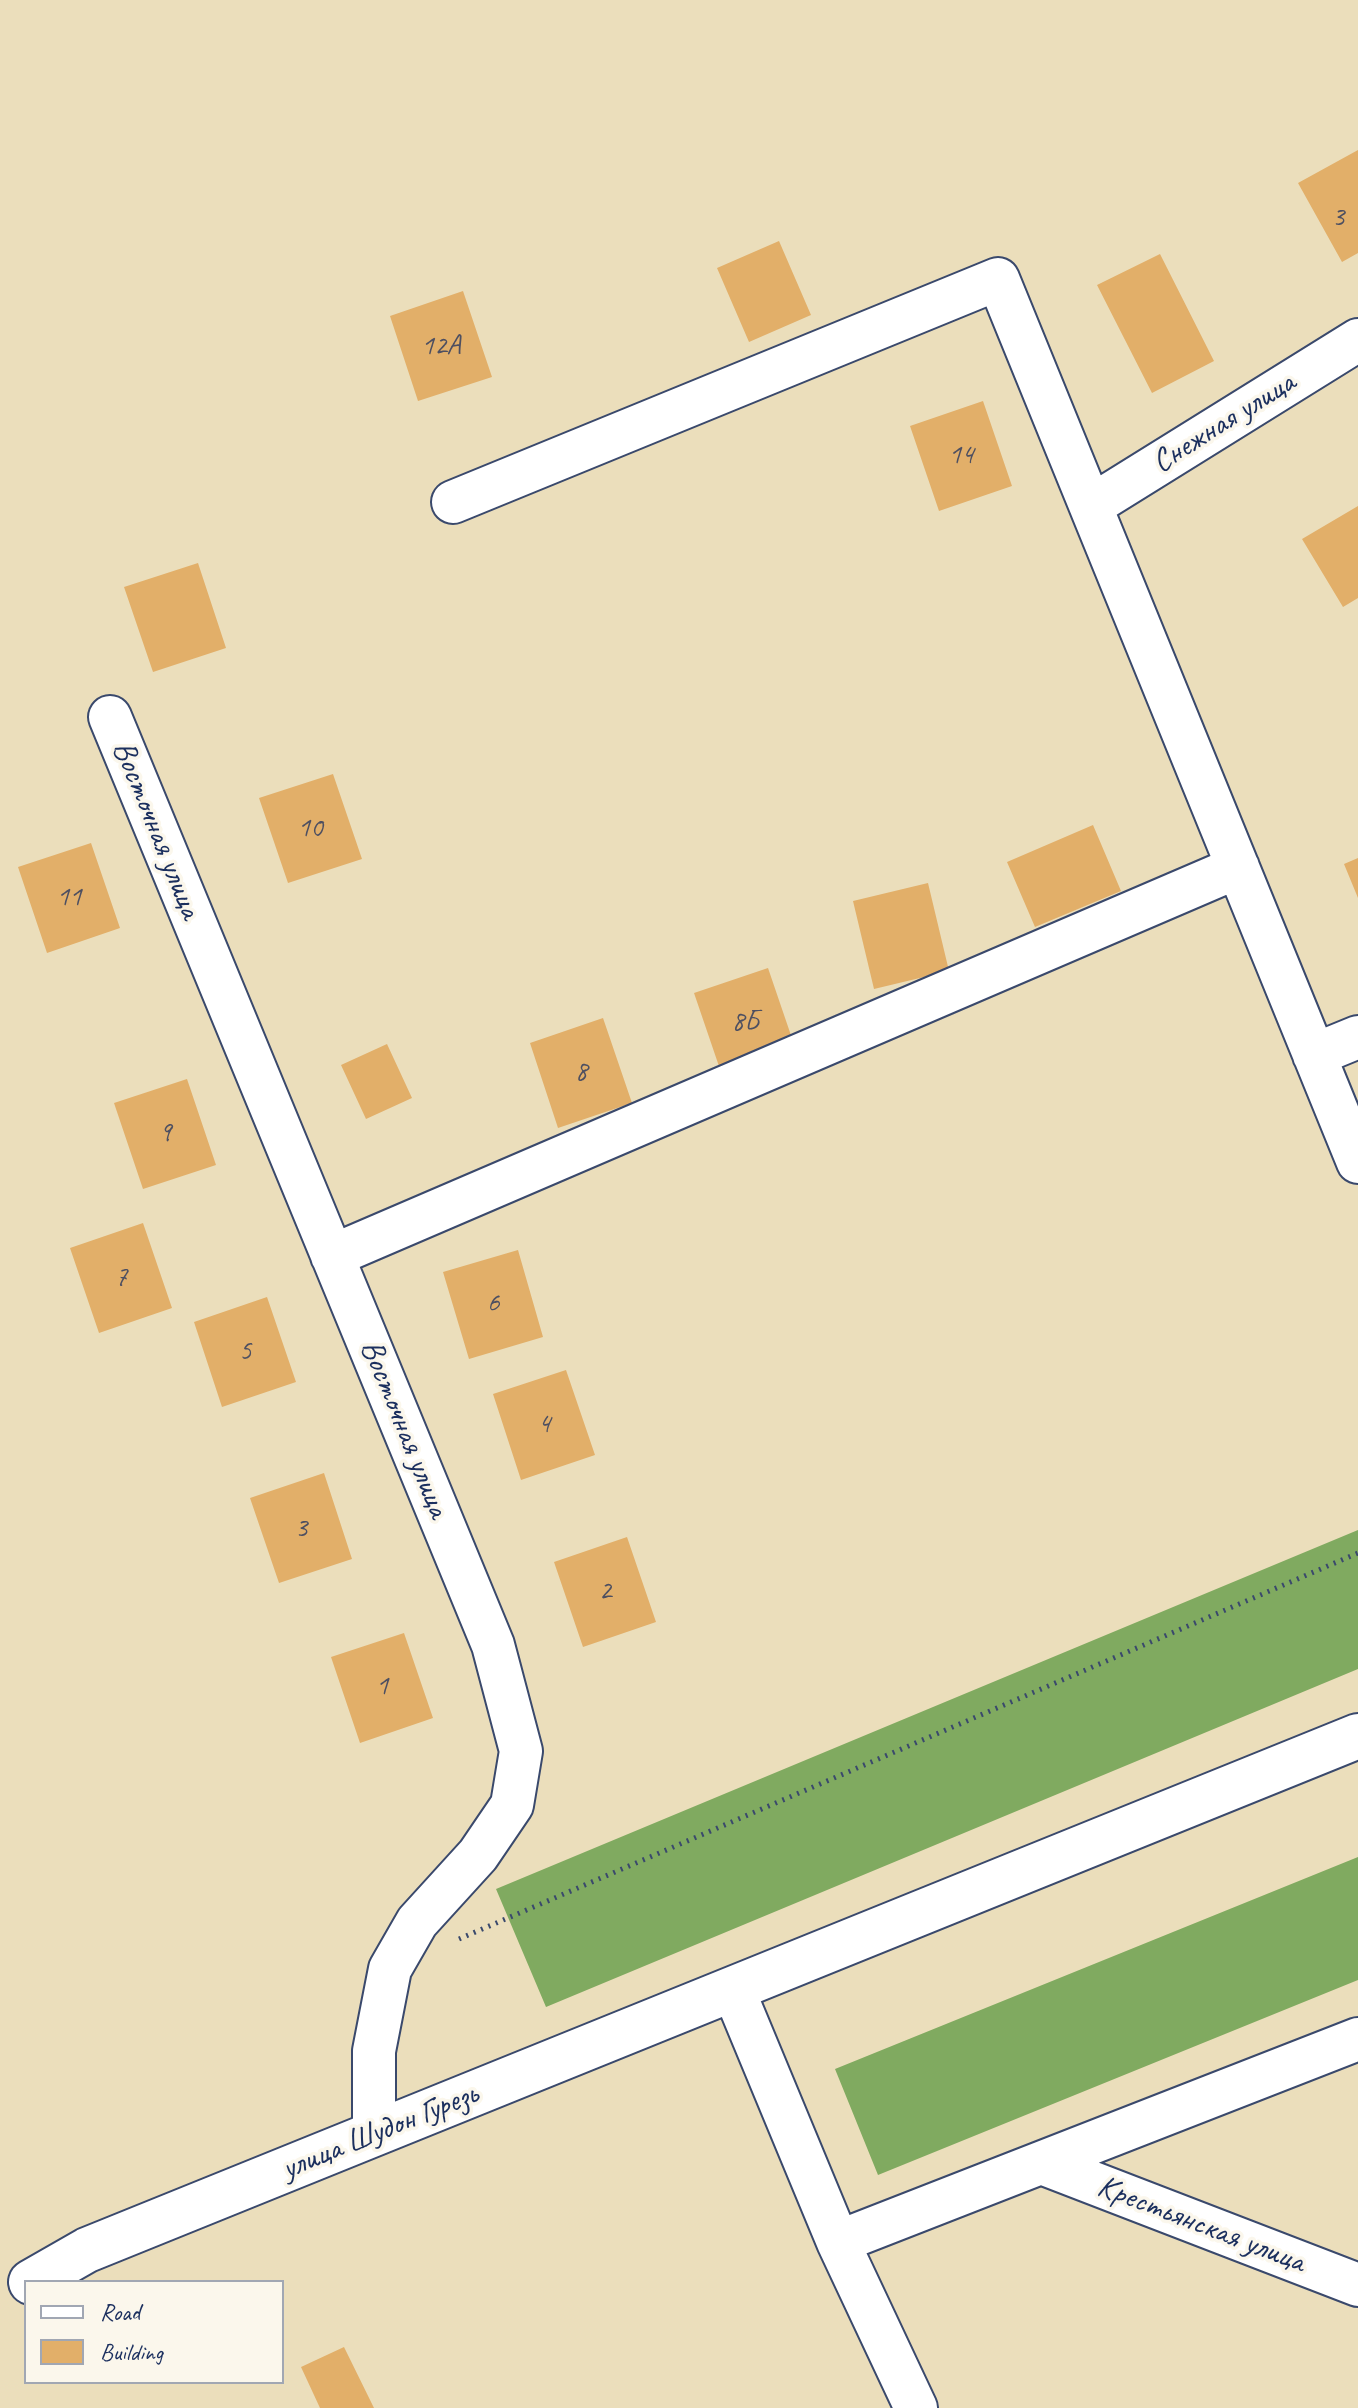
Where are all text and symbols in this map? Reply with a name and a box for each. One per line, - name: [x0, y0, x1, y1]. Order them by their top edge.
- house number: 3: [1332, 201, 1344, 235]
- house number: 12А: [421, 330, 461, 364]
- street label: Снежная улица: [1145, 364, 1303, 482]
- house number: 14: [948, 439, 974, 473]
- street label: Восточная улица: [103, 736, 209, 924]
- house number: 10: [297, 812, 323, 846]
- house number: 11: [56, 881, 82, 915]
- house number: 8Б: [732, 1006, 758, 1040]
- house number: 8: [575, 1056, 587, 1090]
- house number: 9: [159, 1117, 171, 1151]
- house number: 7: [115, 1261, 127, 1295]
- house number: 6: [487, 1287, 499, 1321]
- house number: 5: [239, 1335, 251, 1369]
- street label: Восточная улица: [351, 1335, 457, 1523]
- house number: 4: [538, 1408, 550, 1442]
- house number: 3: [295, 1512, 307, 1546]
- house number: 2: [599, 1575, 611, 1609]
- house number: 1: [376, 1670, 388, 1704]
- street label: улица Шудон Гурезь: [276, 2075, 484, 2189]
- street label: Крестьянская улица: [1092, 2168, 1310, 2282]
- legend: [24, 2280, 284, 2384]
- text: Road: [100, 2297, 140, 2327]
- text: Building: [100, 2337, 163, 2367]

